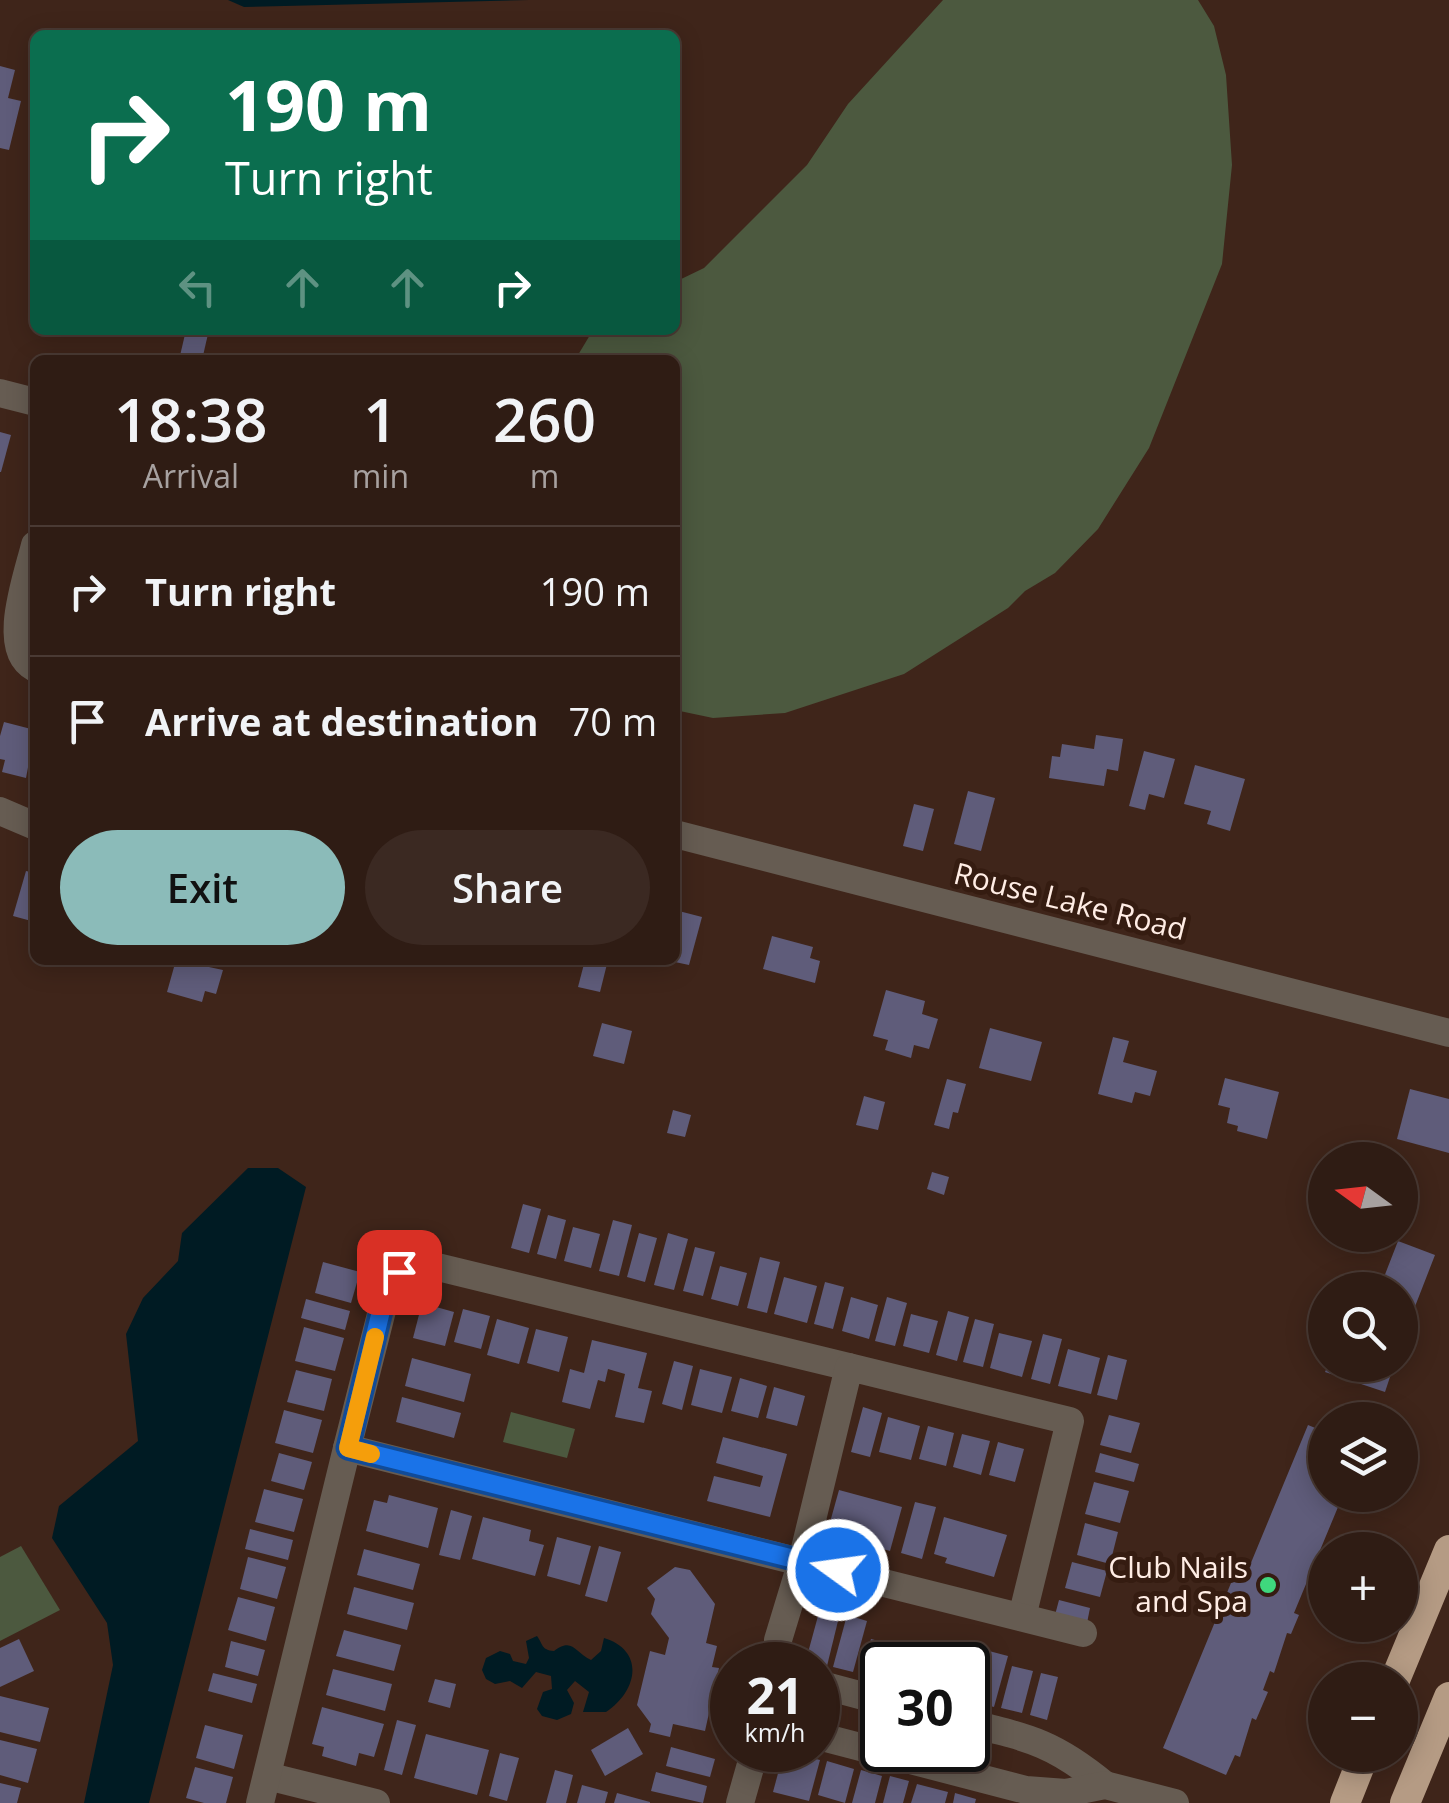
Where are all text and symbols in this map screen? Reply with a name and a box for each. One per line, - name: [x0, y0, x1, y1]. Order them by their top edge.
- text: 190 m: [225, 56, 432, 152]
- icon: right: [60, 70, 190, 200]
- text: Turn right: [225, 147, 433, 208]
- icon: left: [170, 260, 225, 315]
- icon: ahead: [275, 260, 330, 315]
- icon: ahead: [380, 260, 435, 315]
- icon: right: [485, 260, 540, 315]
- text: 18:38: [114, 378, 268, 460]
- text: 1: [363, 378, 398, 460]
- text: 260: [493, 378, 596, 460]
- text: Arrival: [143, 454, 239, 497]
- text: min: [352, 454, 409, 497]
- text: m: [530, 454, 559, 497]
- icon: right: [60, 564, 115, 619]
- text: Turn right: [145, 565, 336, 617]
- text: 190 m: [540, 565, 650, 617]
- icon: arrive: [60, 694, 115, 749]
- text: Arrive at destination: [145, 695, 539, 747]
- text: 70 m: [569, 695, 657, 747]
- button: Exit: [60, 830, 345, 945]
- button: Share: [365, 830, 650, 945]
- street label: Rouse Lake Road: [950, 852, 1191, 949]
- north arrow: [1308, 1142, 1418, 1252]
- map controls: [1308, 1142, 1418, 1772]
- pin: [357, 1230, 442, 1315]
- icon: arrive: [372, 1245, 427, 1300]
- button: search: [1308, 1272, 1418, 1382]
- button: layers: [1308, 1402, 1418, 1512]
- position arrow: [786, 1518, 890, 1622]
- button: +: [1308, 1532, 1418, 1642]
- place label: Club Nails and Spa: [1108, 1546, 1248, 1621]
- marker: Club Nails and Spa: [1257, 1574, 1279, 1596]
- speed limit sign: 30: [860, 1642, 990, 1772]
- text: 21: [746, 1661, 804, 1729]
- button: −: [1308, 1662, 1418, 1772]
- text: km/h: [745, 1715, 805, 1749]

